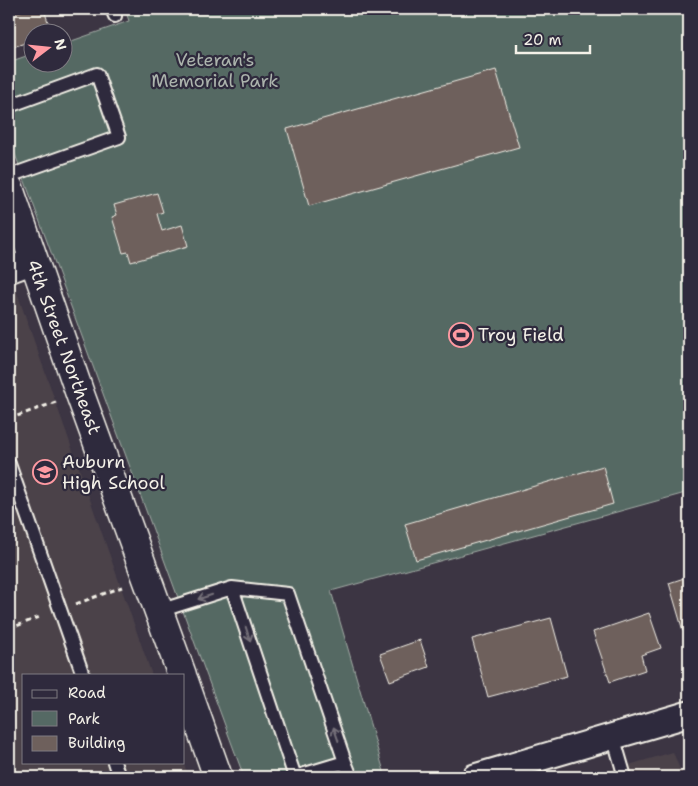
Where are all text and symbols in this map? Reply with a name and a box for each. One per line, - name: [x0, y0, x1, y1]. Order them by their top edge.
- north arrow: [22, 22, 72, 72]
- scale bar: [516, 22, 589, 54]
- text: 20 m: [523, 30, 562, 50]
- text: N: [50, 37, 71, 52]
- park label: Veteran's Memorial Park: [151, 48, 279, 93]
- street label: 4th Street Northeast: [21, 256, 107, 438]
- sports icon: Troy Field: [448, 322, 474, 348]
- place label: Troy Field: [478, 323, 564, 347]
- place label: Auburn High School: [62, 450, 165, 495]
- school or university icon: Auburn High School: [32, 459, 58, 485]
- one-way arrow: [197, 592, 213, 602]
- one-way arrow: [243, 626, 253, 642]
- legend: [22, 674, 185, 764]
- text: Road: [68, 683, 106, 703]
- text: Park: [68, 709, 100, 729]
- one-way arrow: [331, 727, 340, 742]
- text: Building: [68, 733, 125, 753]

